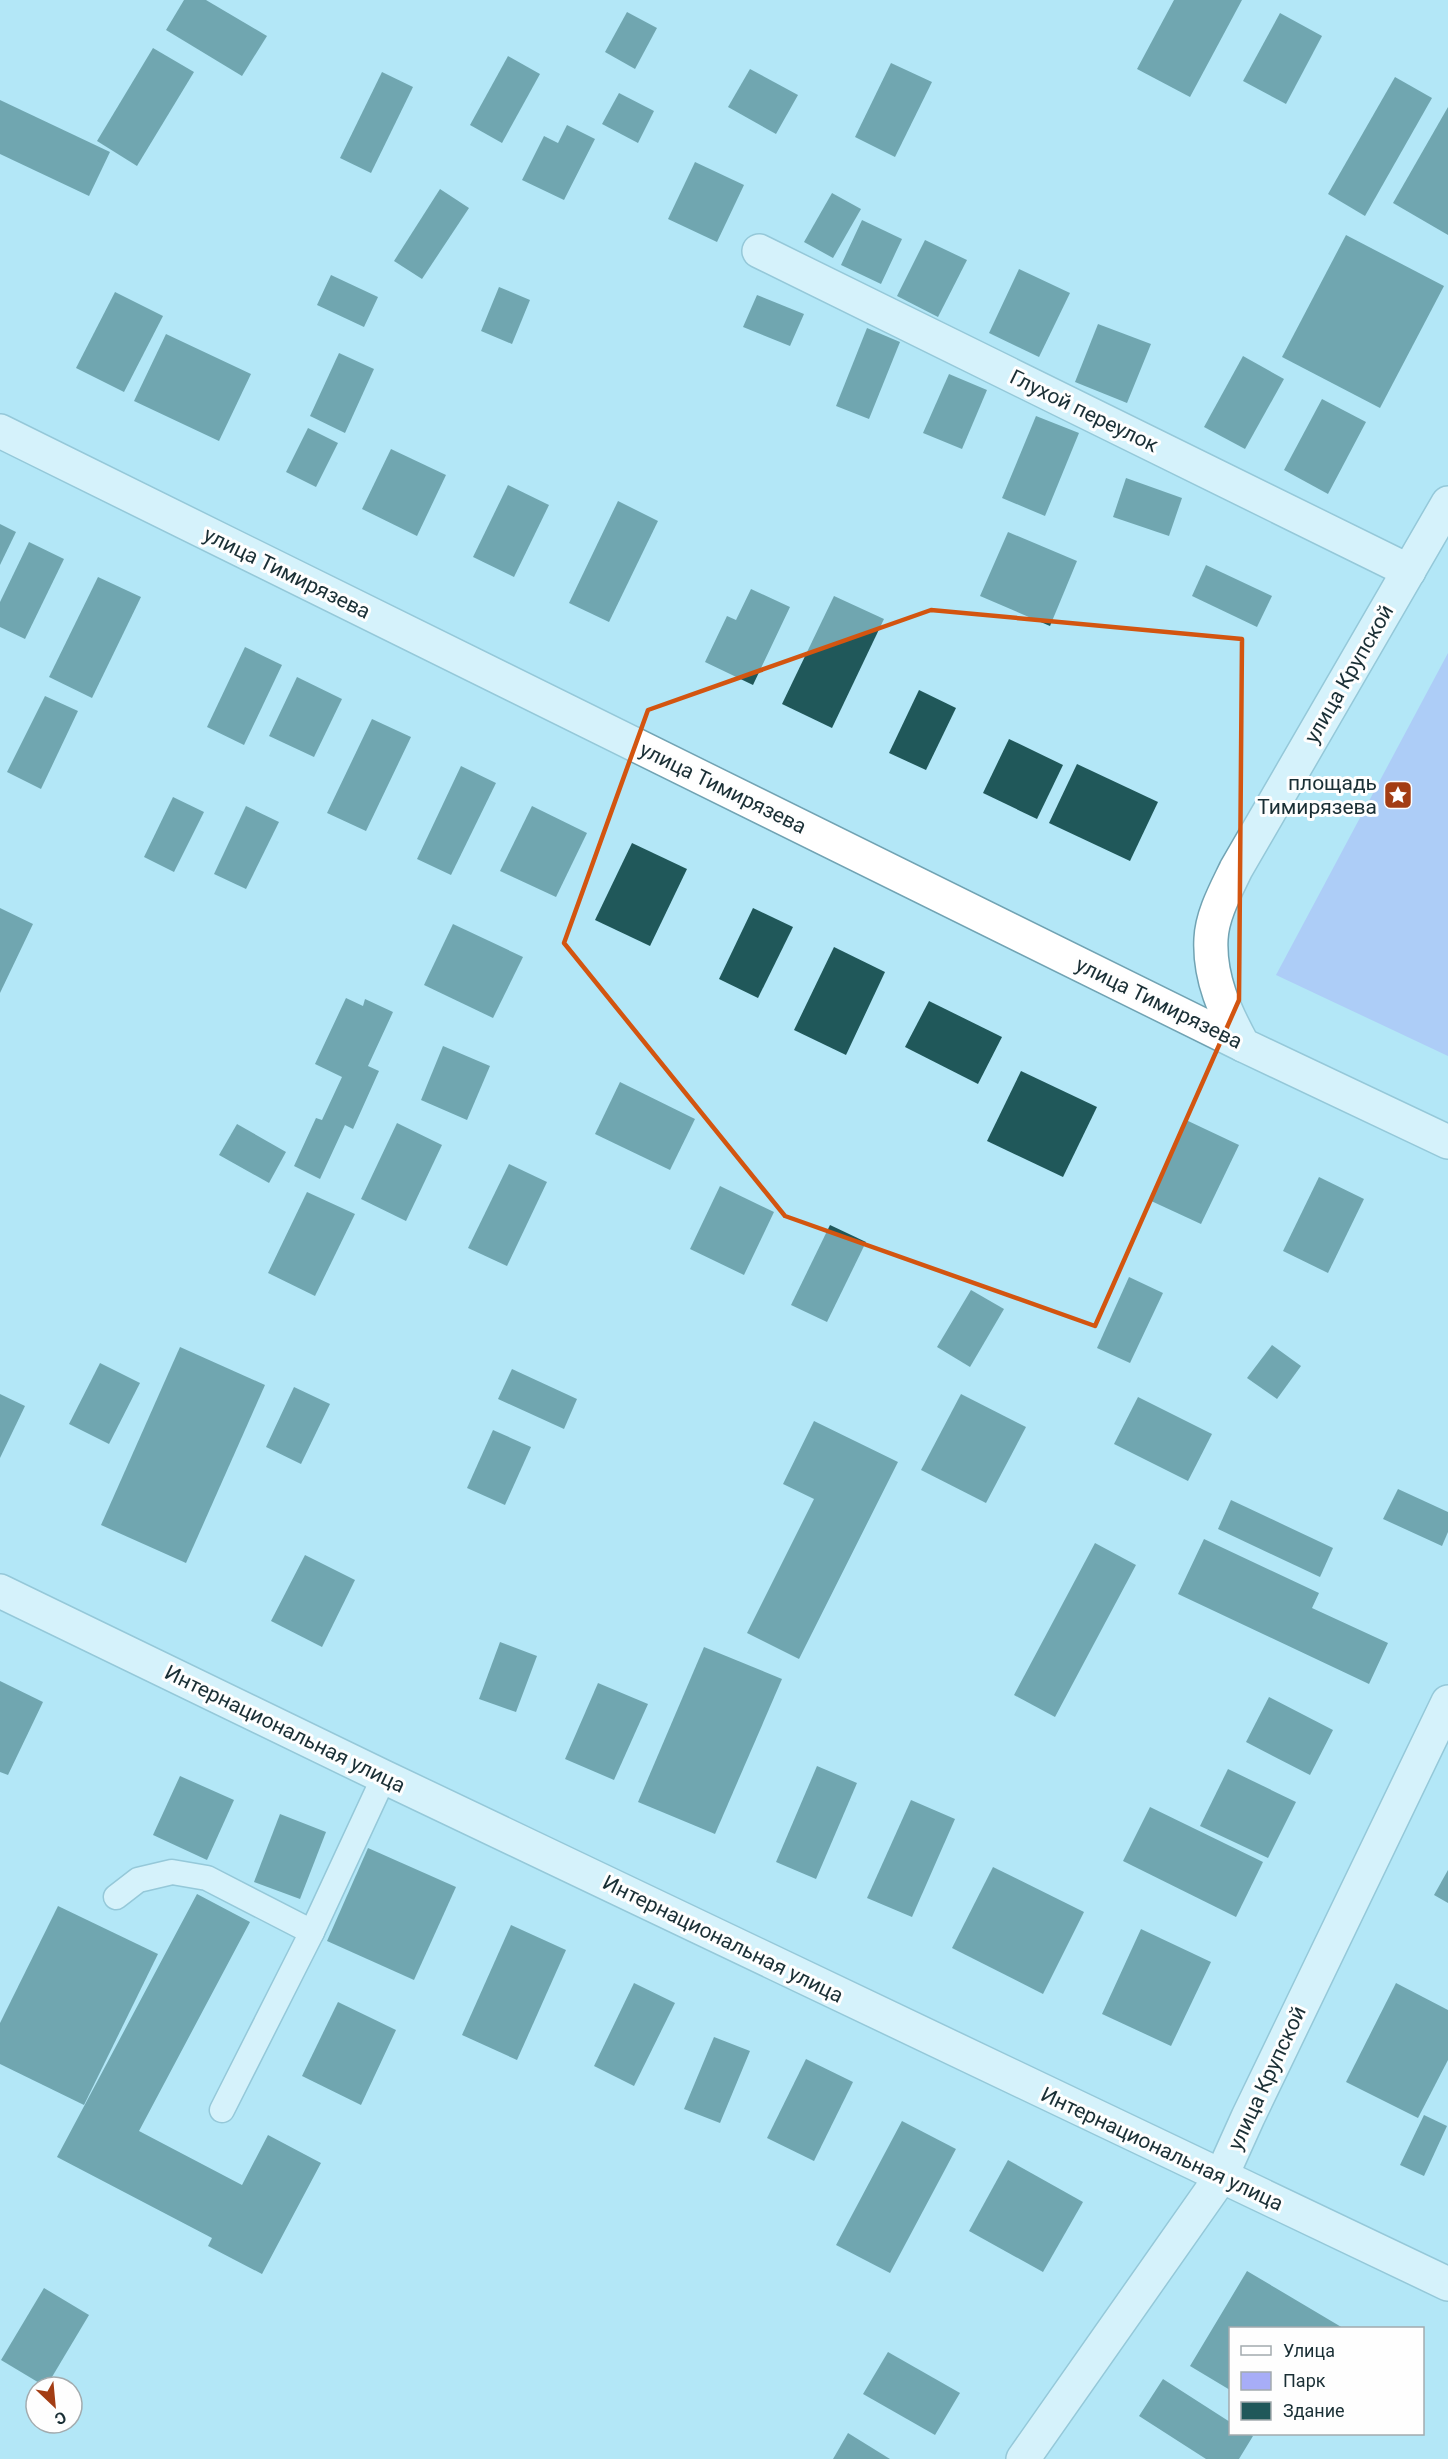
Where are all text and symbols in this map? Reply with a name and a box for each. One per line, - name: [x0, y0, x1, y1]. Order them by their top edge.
- street label: Глухой переулок: [1006, 365, 1163, 458]
- street label: улица Тимирязева: [200, 522, 374, 624]
- street label: улица Крупской: [1300, 600, 1398, 748]
- street label: улица Тимирязева: [636, 737, 810, 839]
- place label: площадь Тимирязева: [1257, 771, 1377, 819]
- place icon: площадь Тимирязева: [1382, 779, 1414, 811]
- street label: улица Тимирязева: [1072, 952, 1246, 1054]
- street label: Интернациональная улица: [161, 1660, 409, 1798]
- street label: Интернациональная улица: [599, 1870, 847, 2008]
- street label: улица Крупской: [1223, 2002, 1311, 2154]
- street label: Интернациональная улица: [1037, 2082, 1287, 2216]
- legend: [1229, 2327, 1424, 2435]
- text: Улица: [1283, 2340, 1335, 2361]
- text: Парк: [1283, 2370, 1326, 2391]
- north arrow: [24, 2375, 84, 2435]
- text: Здание: [1283, 2400, 1345, 2421]
- text: С: [51, 2407, 69, 2429]

